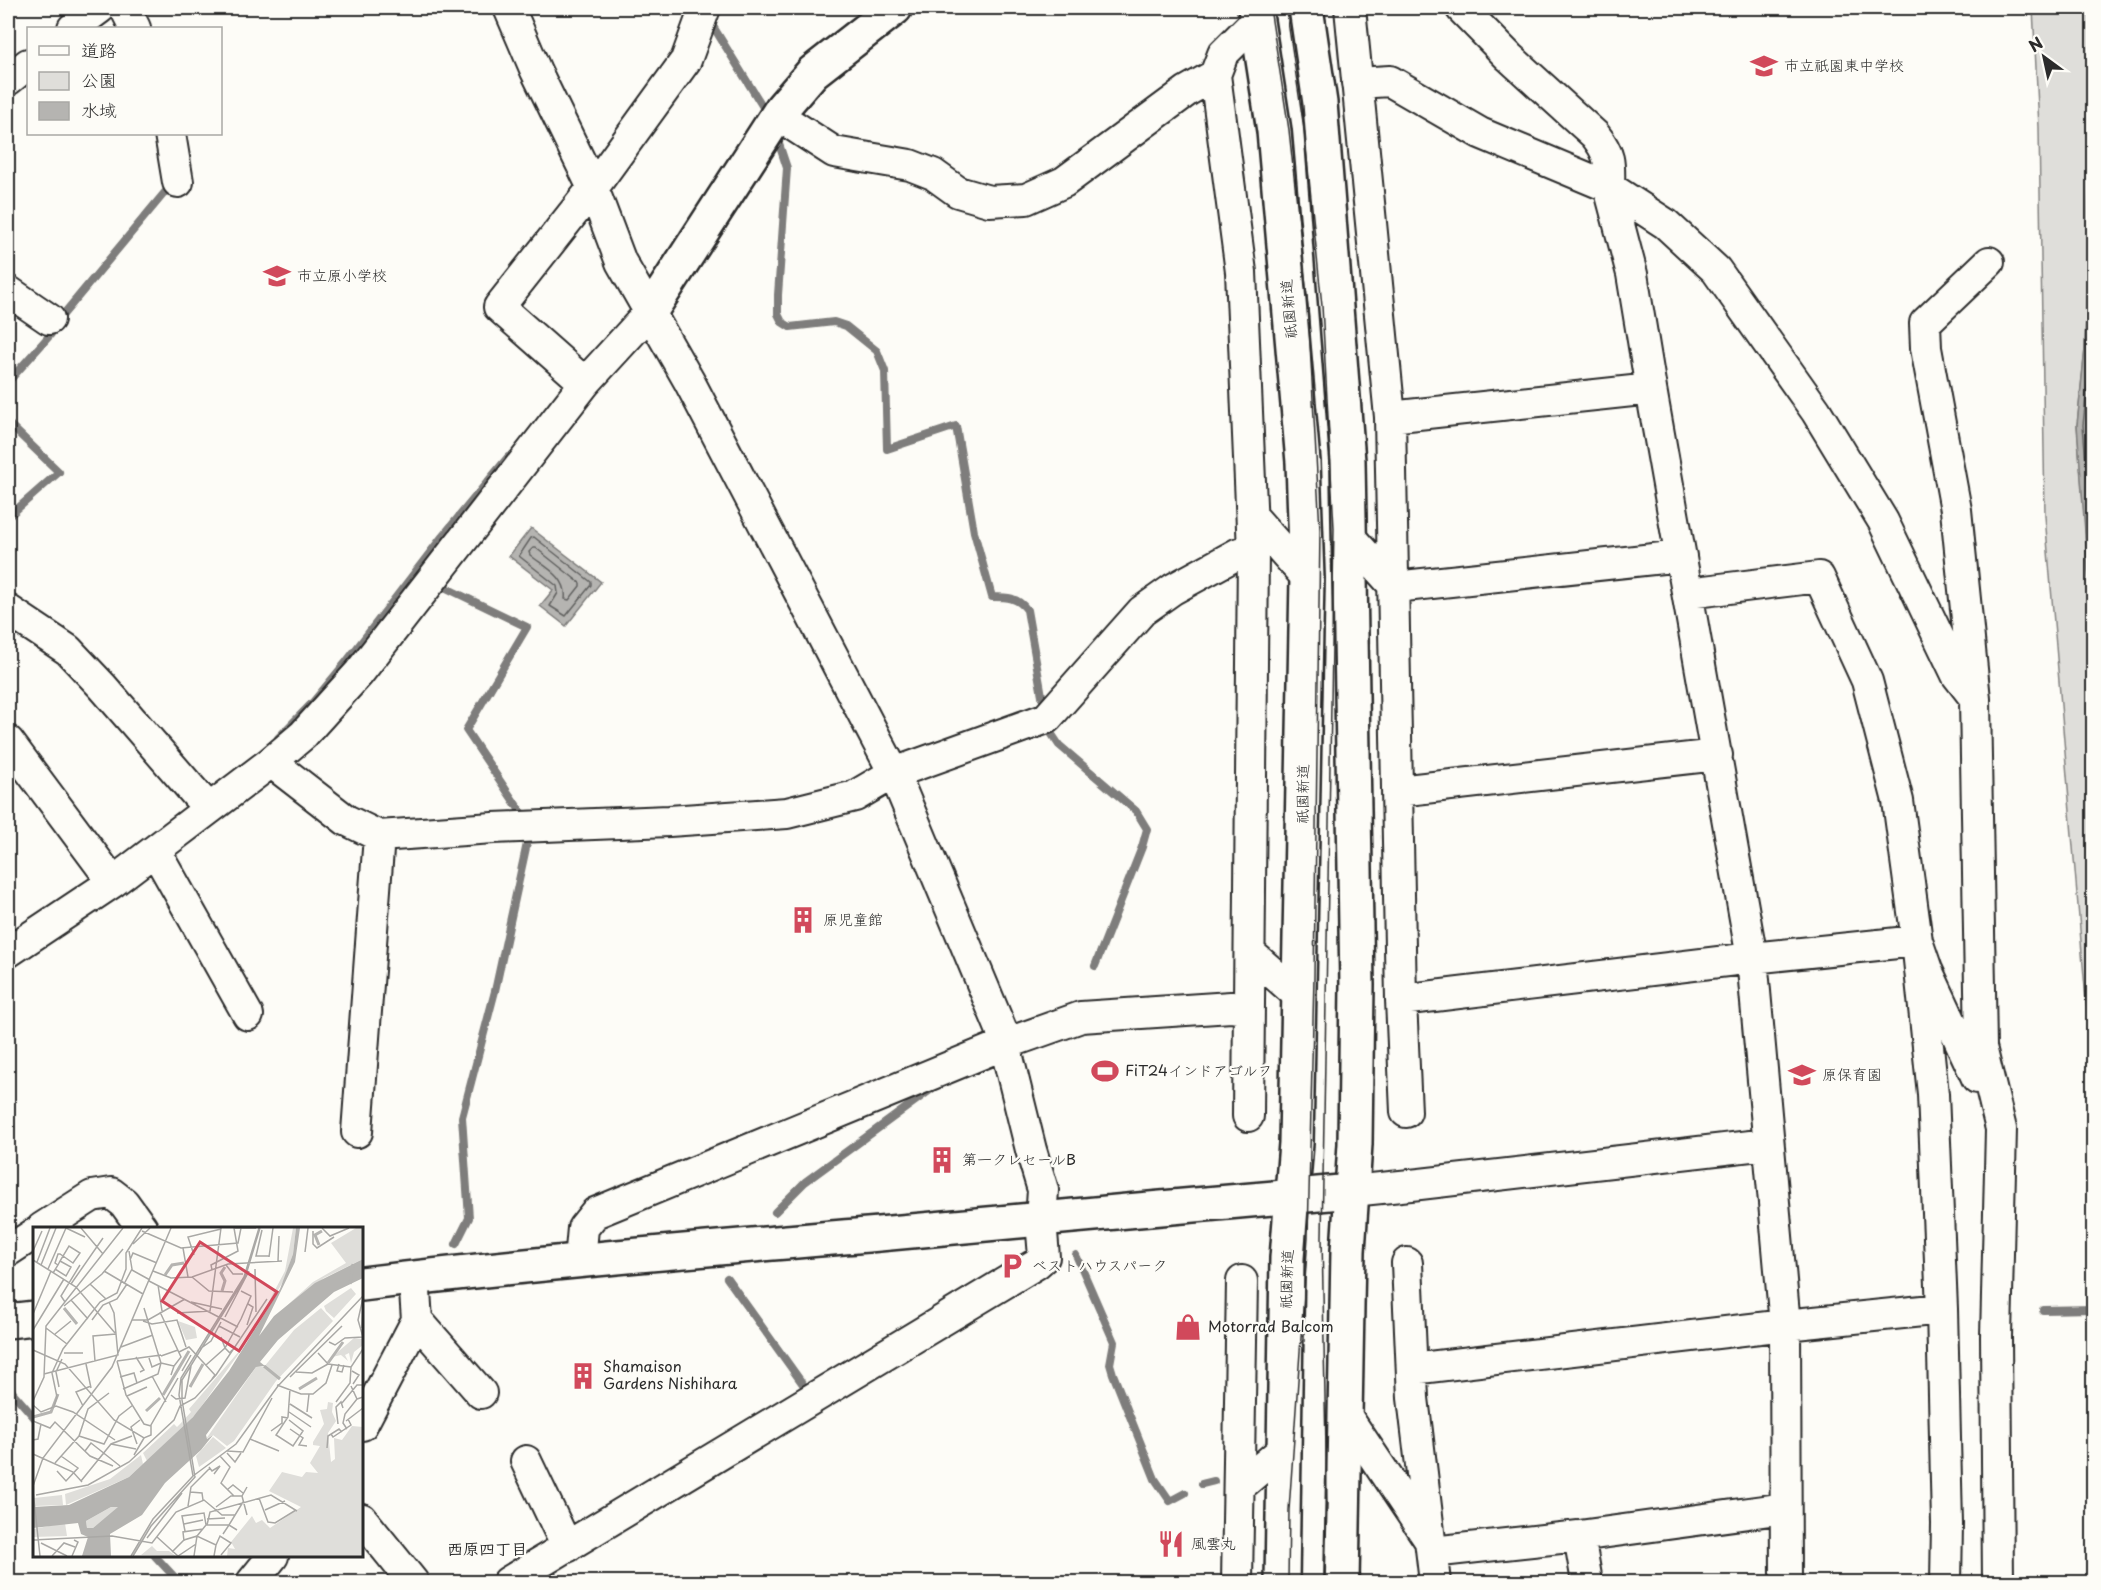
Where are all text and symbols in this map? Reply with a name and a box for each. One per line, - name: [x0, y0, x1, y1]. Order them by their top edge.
- legend: [27, 27, 222, 135]
- north arrow: [2014, 27, 2074, 87]
- text: N: [2023, 30, 2047, 57]
- text: 道路: [81, 36, 117, 63]
- school or university icon: 市立祇園東中学校: [1749, 51, 1779, 81]
- place label: 市立祇園東中学校: [1784, 53, 1904, 76]
- text: 公園: [81, 66, 117, 93]
- text: 水域: [81, 96, 117, 123]
- school or university icon: 市立原小学校: [262, 261, 292, 291]
- place label: 市立原小学校: [297, 263, 387, 286]
- street label: 祇園新道: [1273, 278, 1302, 340]
- street label: 祇園新道: [1289, 764, 1314, 824]
- building icon: 原児童館: [788, 905, 818, 935]
- place label: 原児童館: [823, 907, 883, 930]
- sports icon: FiT24インドアゴルフ: [1090, 1056, 1120, 1086]
- place label: FiT24インドアゴルフ: [1125, 1058, 1272, 1081]
- school or university icon: 原保育園: [1787, 1060, 1817, 1090]
- place label: 原保育園: [1822, 1062, 1882, 1085]
- building icon: 第一クレセールB: [927, 1145, 957, 1175]
- place label: 第一クレセールB: [962, 1147, 1076, 1170]
- inset map: [33, 1227, 363, 1557]
- street label: 祇園新道: [1273, 1249, 1298, 1309]
- parking icon: ベストハウスパーク: [997, 1251, 1027, 1281]
- place label: ベストハウスパーク: [1032, 1253, 1167, 1276]
- shop icon: Motorrad Balcom: [1173, 1312, 1203, 1342]
- place label: Motorrad Balcom: [1208, 1314, 1334, 1337]
- place label: Shamaison Gardens Nishihara: [603, 1354, 738, 1394]
- building icon: Shamaison Gardens Nishihara: [568, 1361, 598, 1391]
- restaurant icon: 風雲丸: [1156, 1529, 1186, 1559]
- place label: 風雲丸: [1191, 1531, 1236, 1554]
- district label: 西原四丁目: [447, 1536, 527, 1560]

